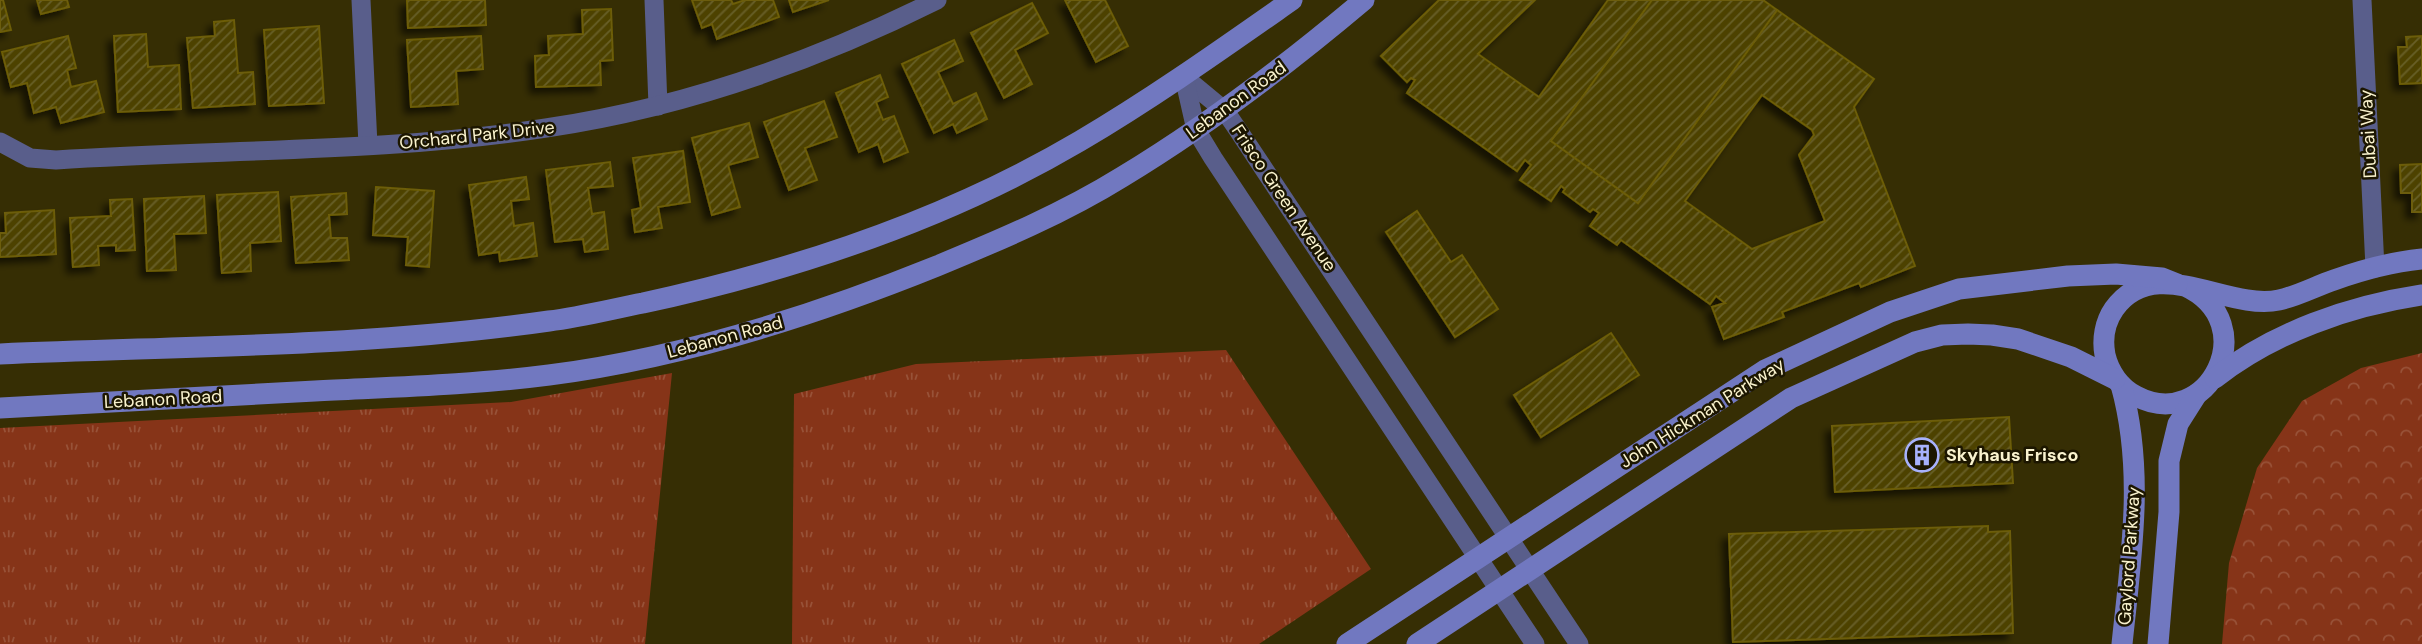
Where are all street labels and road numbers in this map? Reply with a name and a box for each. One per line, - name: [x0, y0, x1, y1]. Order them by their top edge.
- street label: Lebanon Road: [1181, 55, 1291, 145]
- street label: Dubai Way: [2354, 89, 2382, 179]
- street label: Orchard Park Drive: [398, 115, 556, 155]
- street label: Frisco Green Avenue: [1226, 120, 1342, 276]
- street label: Lebanon Road: [665, 310, 785, 364]
- street label: John Hickman Parkway: [1615, 352, 1789, 474]
- street label: Lebanon Road: [103, 384, 223, 414]
- street label: Gaylord Parkway: [2112, 486, 2146, 626]

